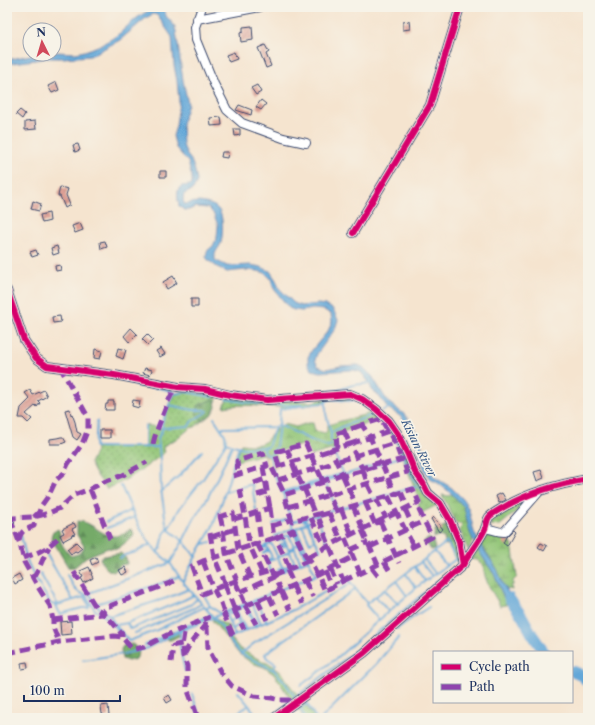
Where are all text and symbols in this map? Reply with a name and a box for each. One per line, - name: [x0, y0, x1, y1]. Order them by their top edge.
- north arrow: [22, 22, 62, 62]
- text: N: [36, 25, 47, 39]
- water label: Kisian River: [398, 416, 440, 480]
- legend: [433, 651, 573, 703]
- text: Cycle path: [469, 659, 530, 674]
- scale bar: [24, 677, 120, 703]
- text: Path: [469, 679, 495, 694]
- text: 100 m: [30, 683, 65, 698]

